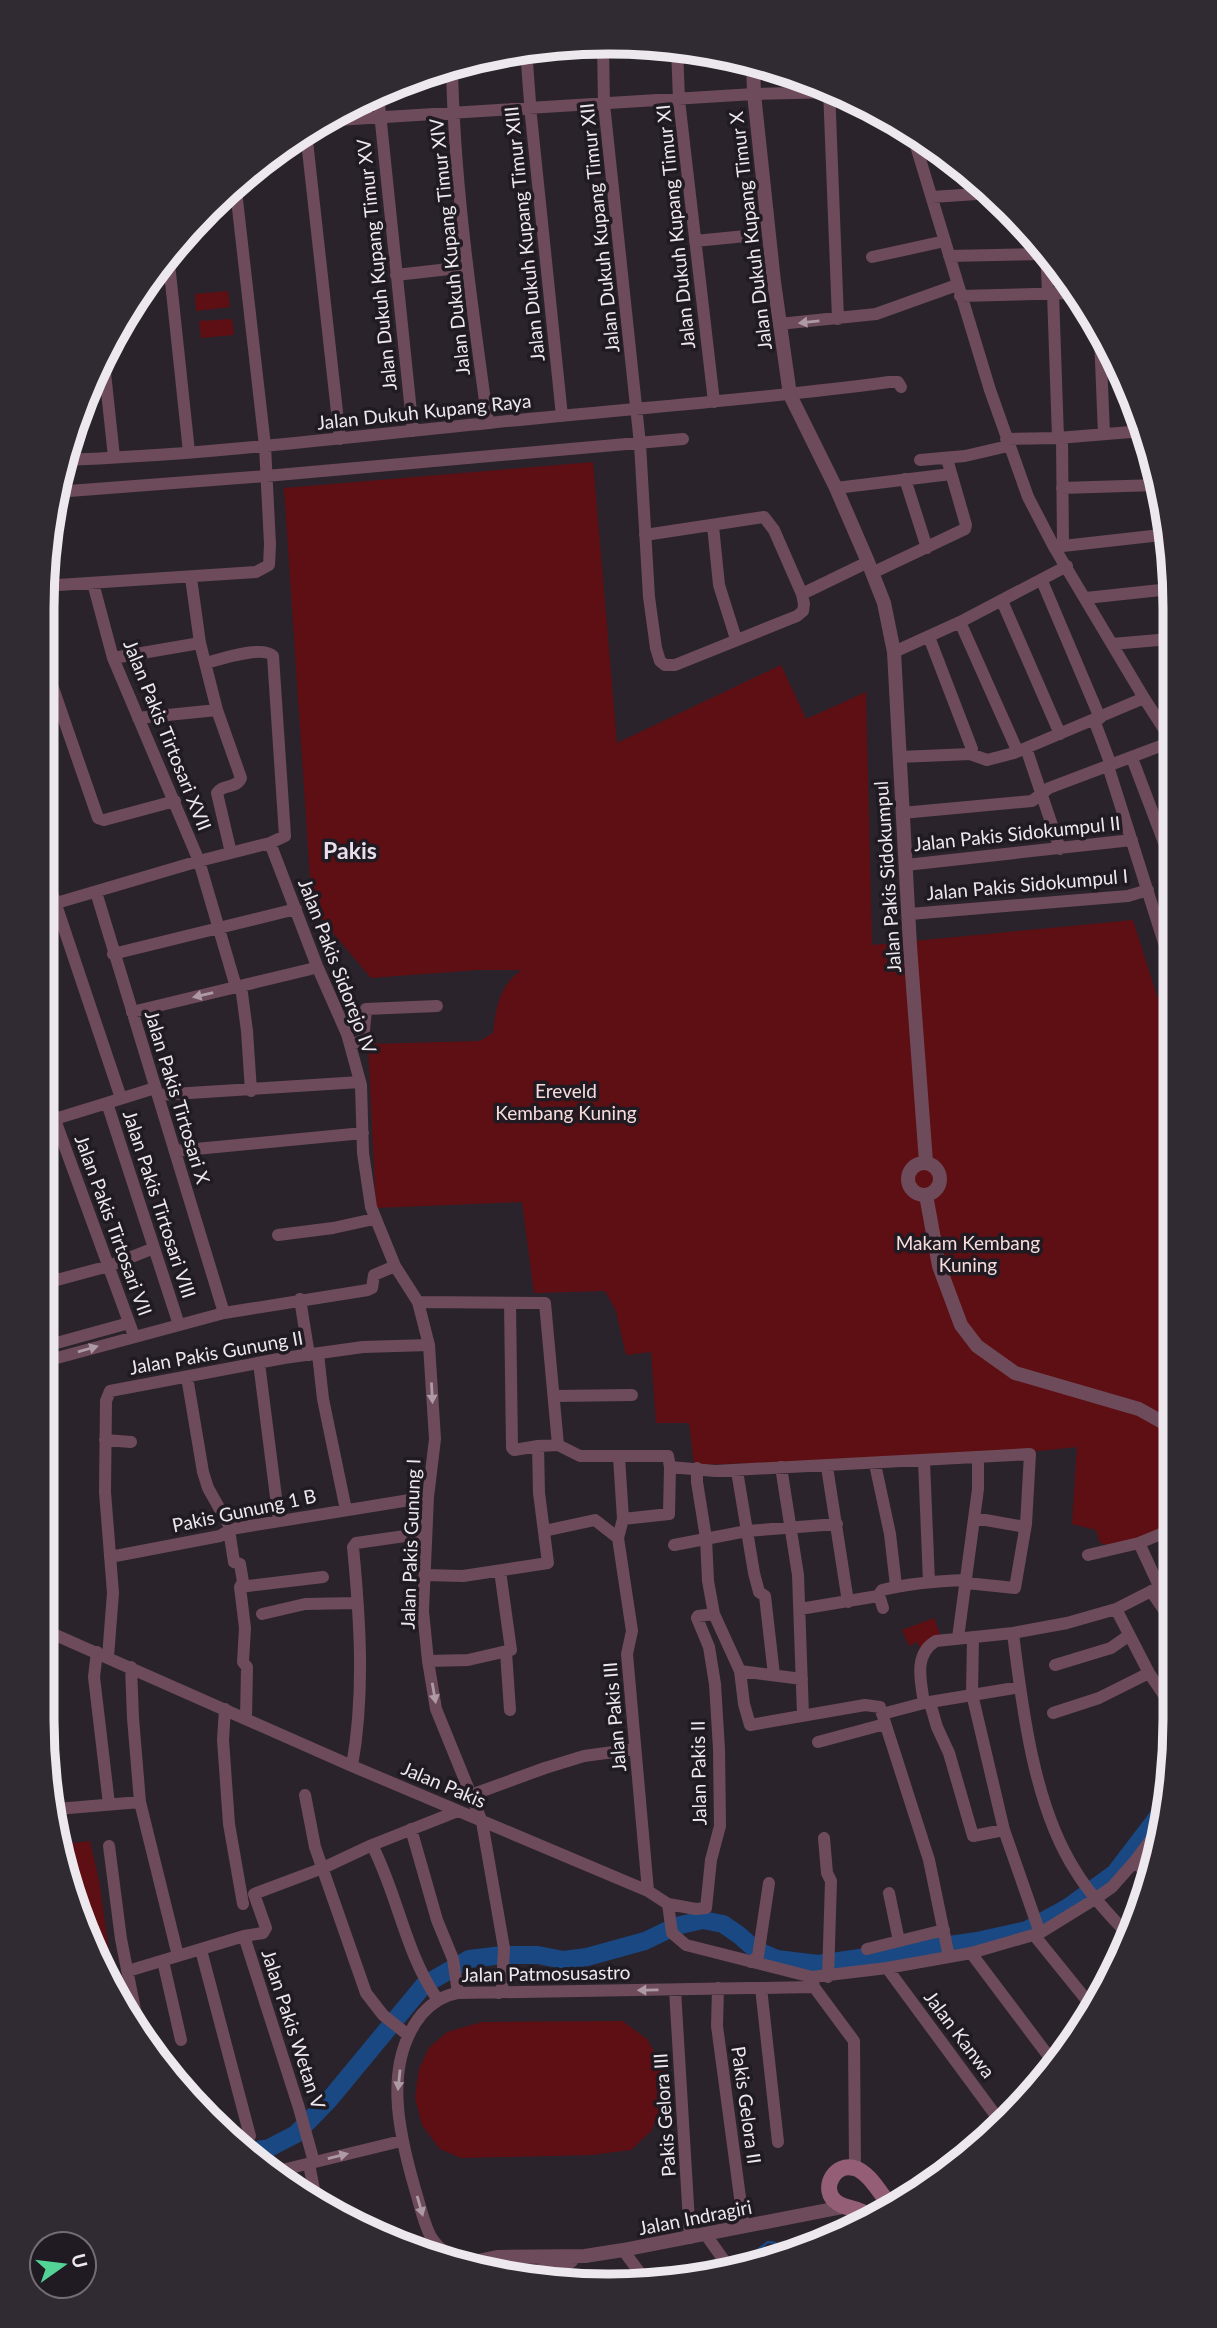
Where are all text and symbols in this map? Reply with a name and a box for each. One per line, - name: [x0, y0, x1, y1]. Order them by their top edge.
- street label: Jalan Dukuh Kupang Timur XII: [574, 102, 624, 354]
- street label: Jalan Dukuh Kupang Timur XI: [651, 104, 699, 350]
- street label: Jalan Dukuh Kupang Timur XIII: [499, 105, 549, 363]
- street label: Jalan Dukuh Kupang Timur X: [724, 110, 776, 352]
- street label: Jalan Dukuh Kupang Timur XIV: [424, 117, 474, 377]
- street label: Jalan Dukuh Kupang Timur XV: [351, 138, 401, 392]
- one-way arrow: [798, 316, 820, 327]
- street label: Jalan Dukuh Kupang Raya: [316, 388, 532, 434]
- street label: Jalan Pakis Tirtosari XVII: [119, 636, 217, 834]
- street label: Jalan Pakis Sidokumpul: [869, 780, 905, 974]
- street label: Jalan Pakis Sidokumpul II: [913, 811, 1121, 855]
- district label: Pakis: [323, 836, 377, 864]
- street label: Jalan Pakis Sidokumpul I: [925, 864, 1129, 904]
- street label: Jalan Pakis Sidorejo IV: [294, 875, 382, 1057]
- one-way arrow: [192, 990, 214, 1001]
- street label: Jalan Pakis Tirtosari X: [141, 1007, 216, 1187]
- park label: Ereveld Kembang Kuning: [495, 1079, 637, 1124]
- street label: Jalan Pakis Tirtosari VIII: [119, 1107, 201, 1301]
- street label: Jalan Pakis Tirtosari VII: [71, 1131, 157, 1319]
- park label: Makam Kembang Kuning: [896, 1231, 1040, 1276]
- street label: Jalan Pakis Gunung II: [127, 1325, 305, 1379]
- one-way arrow: [78, 1344, 99, 1354]
- one-way arrow: [427, 1382, 438, 1404]
- street label: Jalan Pakis Gunung I: [396, 1458, 424, 1630]
- street label: Pakis Gunung 1 B: [170, 1483, 318, 1537]
- street label: Jalan Pakis III: [598, 1661, 630, 1773]
- one-way arrow: [429, 1682, 440, 1704]
- street label: Jalan Pakis II: [686, 1720, 710, 1826]
- street label: Jalan Pakis: [398, 1756, 490, 1812]
- street label: Jalan Pakis Wetan V: [257, 1946, 331, 2112]
- street label: Jalan Patmosusastro: [461, 1960, 631, 1986]
- one-way arrow: [637, 1985, 659, 1996]
- street label: Jalan Kanwa: [920, 1986, 1000, 2082]
- street label: Pakis Gelora II: [727, 2045, 767, 2165]
- street label: Pakis Gelora III: [648, 2052, 680, 2178]
- one-way arrow: [393, 2069, 404, 2091]
- one-way arrow: [327, 2150, 349, 2161]
- street label: Jalan Indragiri: [636, 2195, 754, 2239]
- one-way arrow: [416, 2196, 426, 2217]
- north arrow: [28, 2230, 98, 2300]
- text: U: [67, 2251, 93, 2270]

